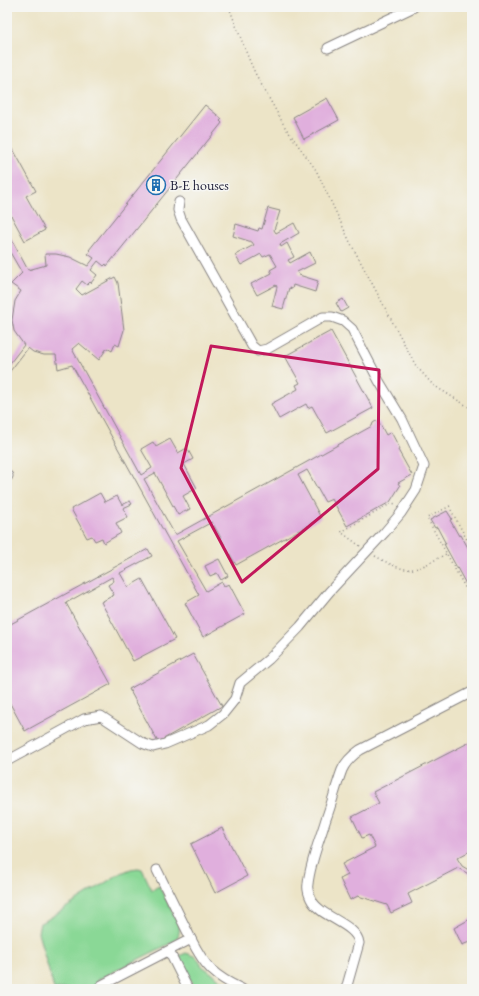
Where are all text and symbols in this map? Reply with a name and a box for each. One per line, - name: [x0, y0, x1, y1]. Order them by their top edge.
- building icon: B-E houses: [145, 174, 167, 196]
- place label: B-E houses: [170, 176, 229, 194]

